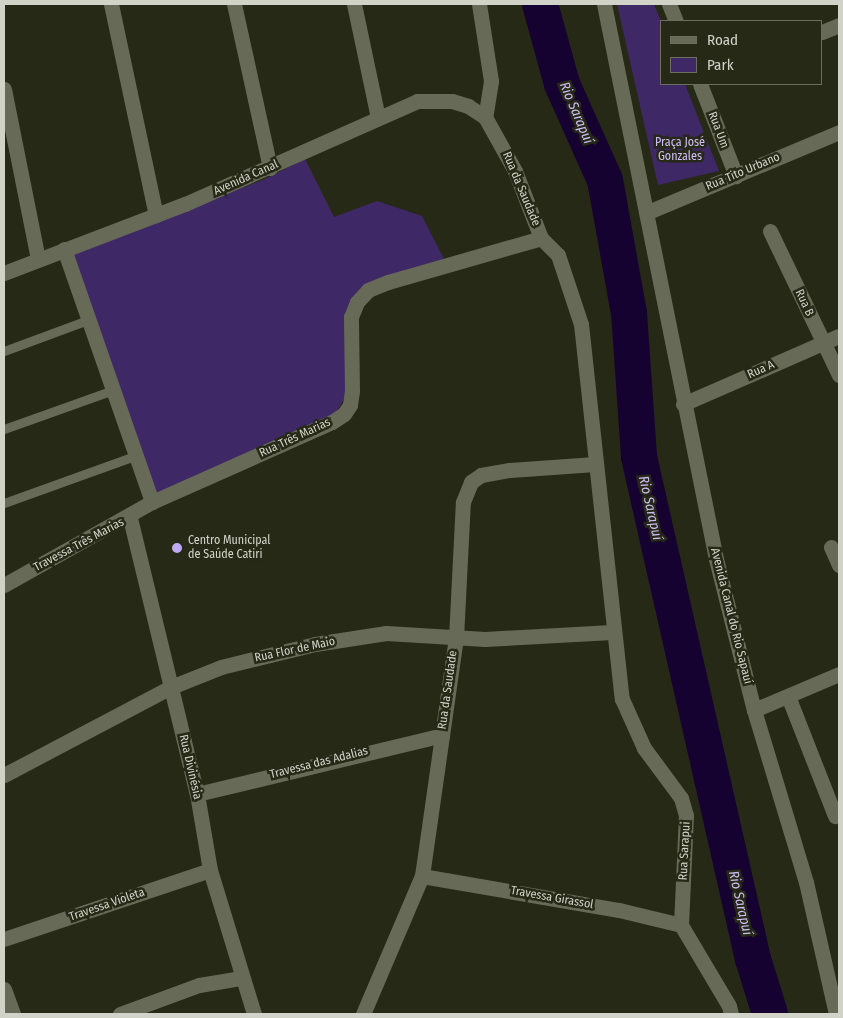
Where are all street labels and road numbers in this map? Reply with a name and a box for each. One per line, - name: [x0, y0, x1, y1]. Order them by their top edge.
- street label: Rua Um: [705, 110, 731, 150]
- street label: Rua da Saudade: [499, 150, 543, 228]
- street label: Rua Tito Urbano: [704, 150, 782, 194]
- street label: Avenida Canal: [211, 157, 281, 199]
- street label: Rua B: [792, 287, 816, 319]
- street label: Rua A: [745, 358, 777, 382]
- street label: Rua Três Marias: [257, 415, 333, 461]
- street label: Travessa Três Marias: [31, 515, 127, 575]
- street label: Avenida Canal do Rio Sapauí: [707, 547, 755, 685]
- street label: Rua Flor de Maio: [253, 634, 337, 666]
- street label: Rua da Saudade: [435, 650, 461, 730]
- street label: Rua Divinésia: [176, 733, 204, 801]
- street label: Travessa das Adalias: [269, 744, 369, 782]
- street label: Rua Sarapui: [676, 821, 694, 881]
- street label: Travessa Girassol: [509, 884, 595, 912]
- street label: Travessa Violeta: [67, 885, 147, 925]

